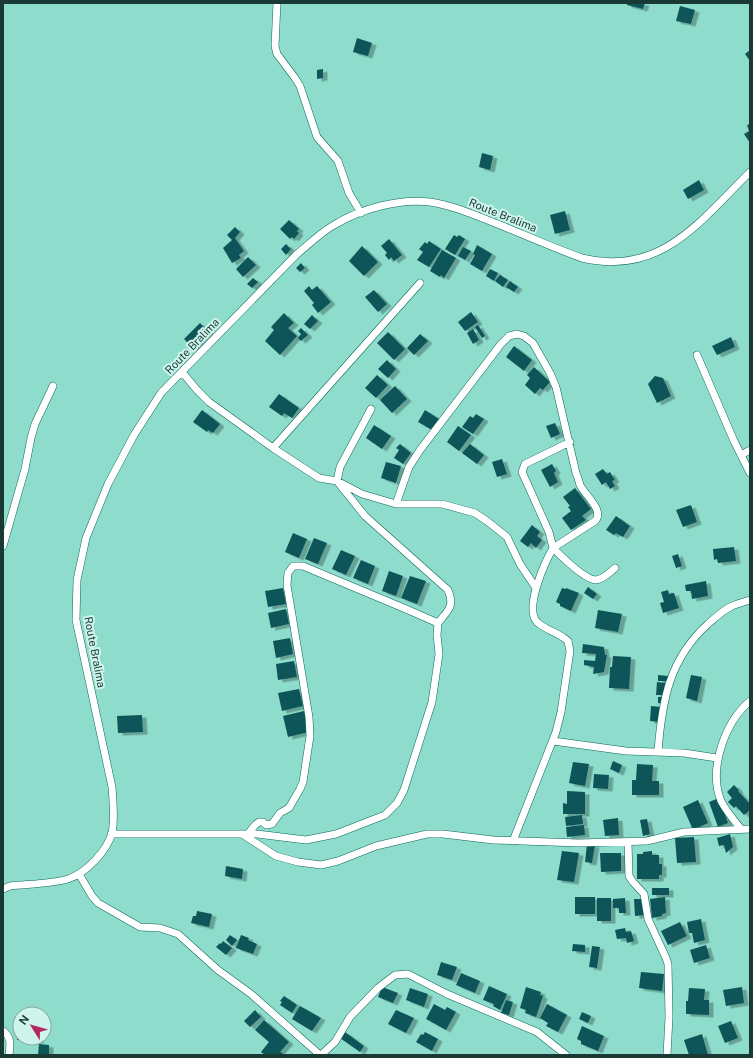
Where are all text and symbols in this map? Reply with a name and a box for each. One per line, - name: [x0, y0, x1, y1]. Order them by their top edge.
- street label: Route Bralima: [467, 196, 539, 234]
- street label: Route Bralima: [163, 316, 221, 376]
- street label: Route Bralima: [82, 616, 108, 688]
- north arrow: [12, 1006, 52, 1046]
- text: N: [17, 1013, 31, 1027]

